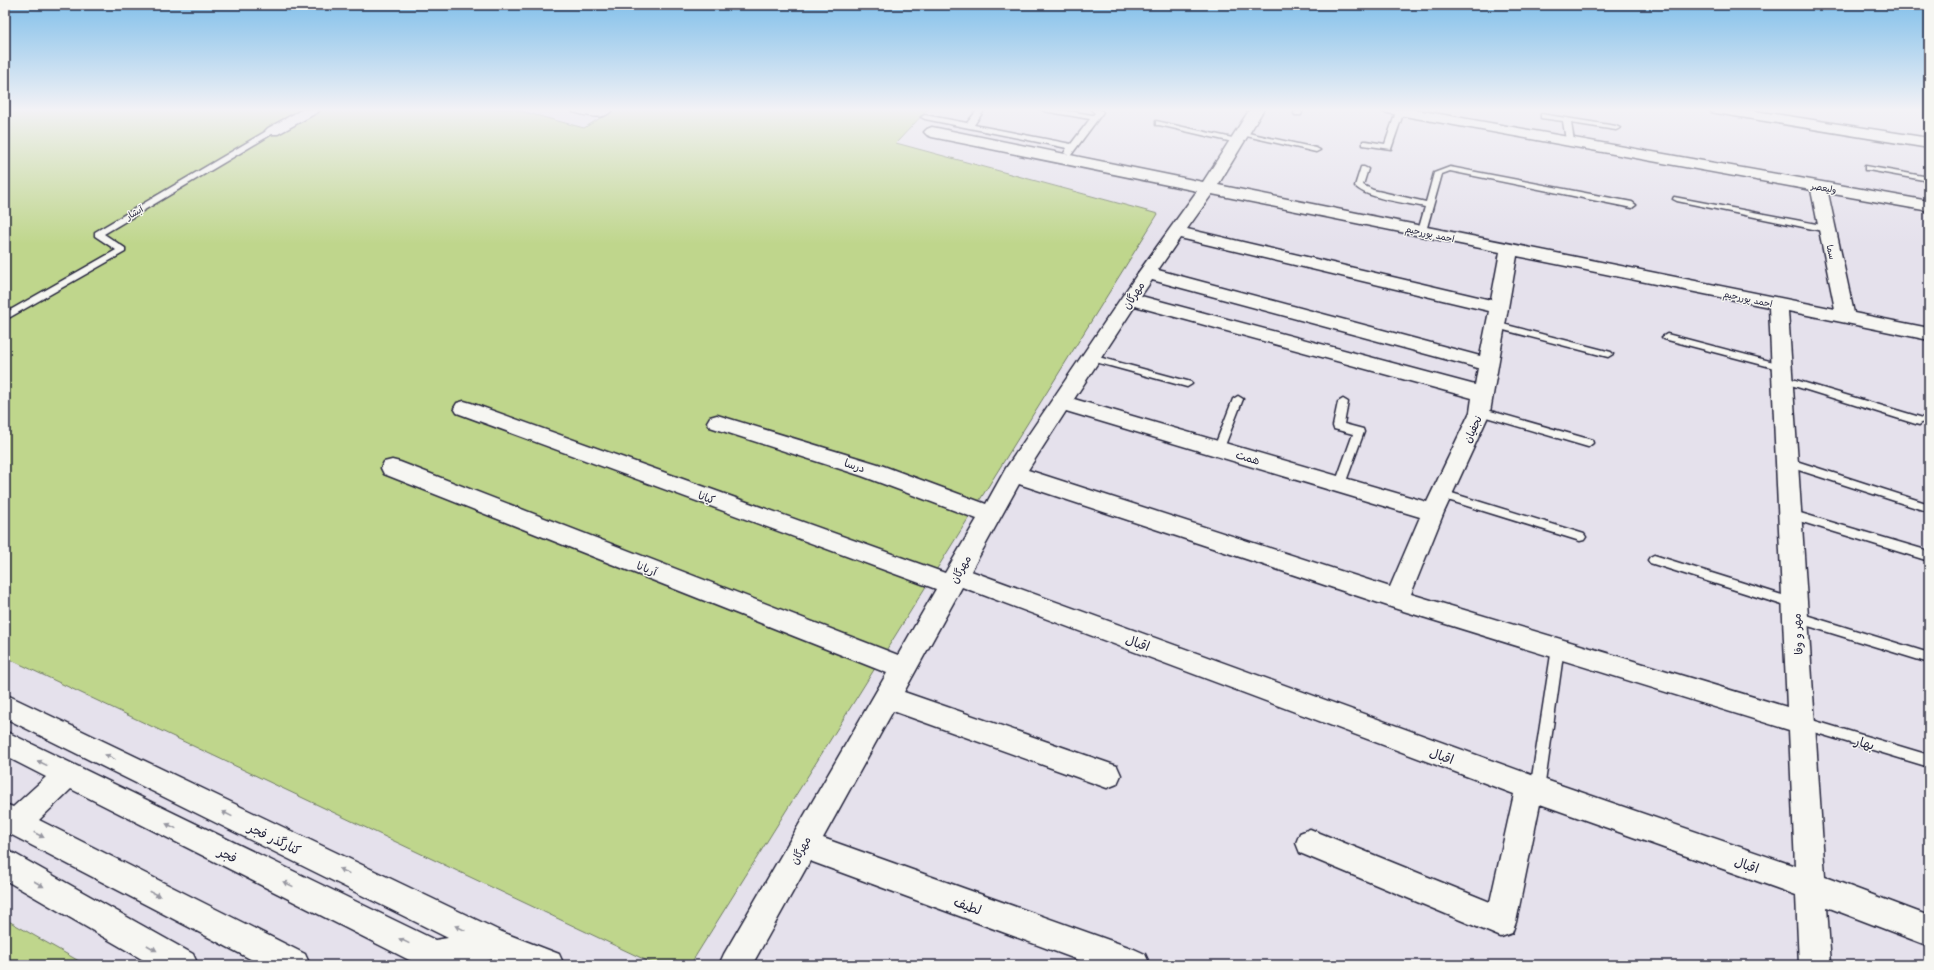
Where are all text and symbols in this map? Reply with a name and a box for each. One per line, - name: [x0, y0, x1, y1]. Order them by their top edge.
- street label: ولیعصر: [1809, 178, 1838, 196]
- street label: آبشار: [122, 201, 146, 223]
- street label: احمد پوررحیم: [1404, 221, 1456, 246]
- street label: سما: [1824, 243, 1840, 261]
- street label: مهرگان: [1118, 278, 1148, 312]
- street label: احمد پوررحیم: [1722, 286, 1774, 311]
- street label: نجفیان: [1458, 412, 1486, 446]
- street label: همت: [1234, 445, 1262, 469]
- street label: درسا: [842, 454, 868, 476]
- street label: کیانا: [696, 486, 718, 508]
- street label: مهرگان: [945, 552, 975, 586]
- street label: آریانا: [634, 556, 661, 580]
- street label: مهر و وفا: [1787, 613, 1807, 655]
- street label: اقبال: [1123, 629, 1153, 655]
- street label: بهار: [1852, 730, 1877, 754]
- street label: اقبال: [1427, 742, 1457, 768]
- one-way arrow: [104, 754, 116, 760]
- one-way arrow: [36, 759, 48, 766]
- one-way arrow: [221, 811, 232, 817]
- street label: کنارگذر فجر: [244, 817, 305, 859]
- one-way arrow: [166, 823, 177, 829]
- one-way arrow: [34, 832, 45, 838]
- street label: مهرگان: [785, 833, 815, 867]
- street label: فجر: [214, 841, 241, 867]
- street label: اقبال: [1732, 851, 1762, 877]
- one-way arrow: [338, 868, 349, 874]
- one-way arrow: [33, 880, 45, 887]
- one-way arrow: [282, 881, 294, 887]
- one-way arrow: [150, 891, 161, 897]
- street label: لطیف: [951, 891, 985, 919]
- one-way arrow: [455, 925, 466, 931]
- one-way arrow: [399, 938, 410, 944]
- one-way arrow: [146, 944, 158, 951]

